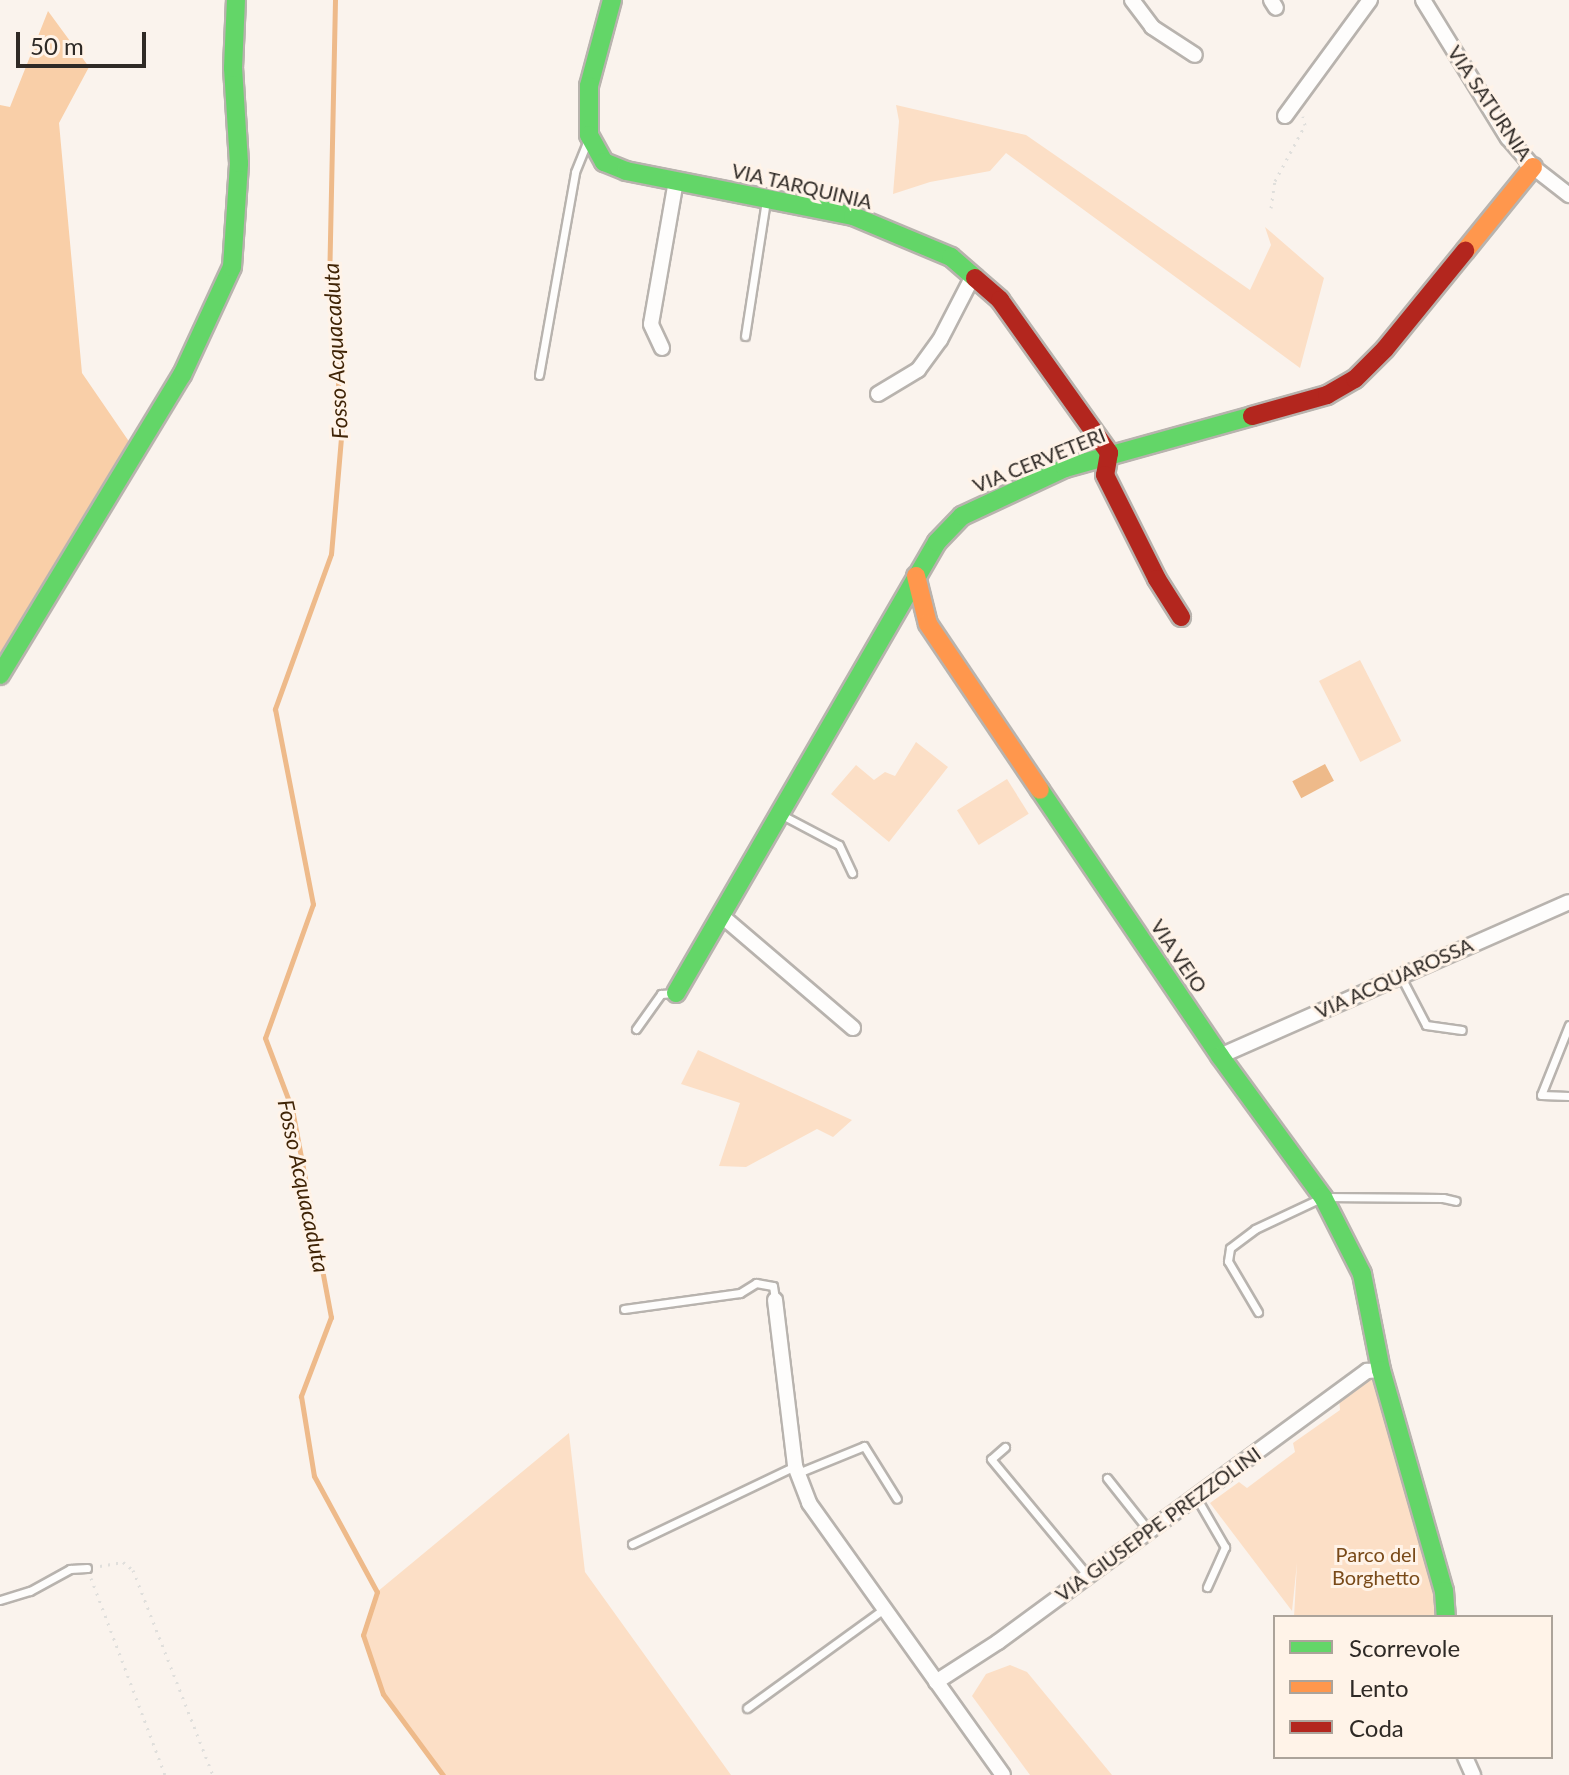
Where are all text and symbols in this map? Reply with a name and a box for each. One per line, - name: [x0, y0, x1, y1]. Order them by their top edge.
- scale bar: [20, 16, 150, 66]
- text: 50 m: [30, 31, 84, 60]
- street label: VIA SATURNIA: [1443, 41, 1537, 165]
- street label: VIA TARQUINIA: [729, 158, 875, 214]
- water label: Fosso Acquacaduta: [317, 262, 353, 440]
- street label: VIA CERVETERI: [969, 422, 1109, 498]
- street label: VIA VEIO: [1145, 914, 1213, 998]
- street label: VIA ACQUAROSSA: [1311, 932, 1477, 1024]
- water label: Fosso Acquacaduta: [273, 1097, 335, 1275]
- street label: VIA GIUSEPPE PREZZOLINI: [1050, 1441, 1266, 1607]
- park label: Parco del Borghetto: [1332, 1542, 1420, 1589]
- legend: [1273, 1615, 1553, 1759]
- text: Scorrevole: [1349, 1633, 1460, 1662]
- text: Lento: [1349, 1673, 1409, 1702]
- text: Coda: [1349, 1713, 1404, 1742]

